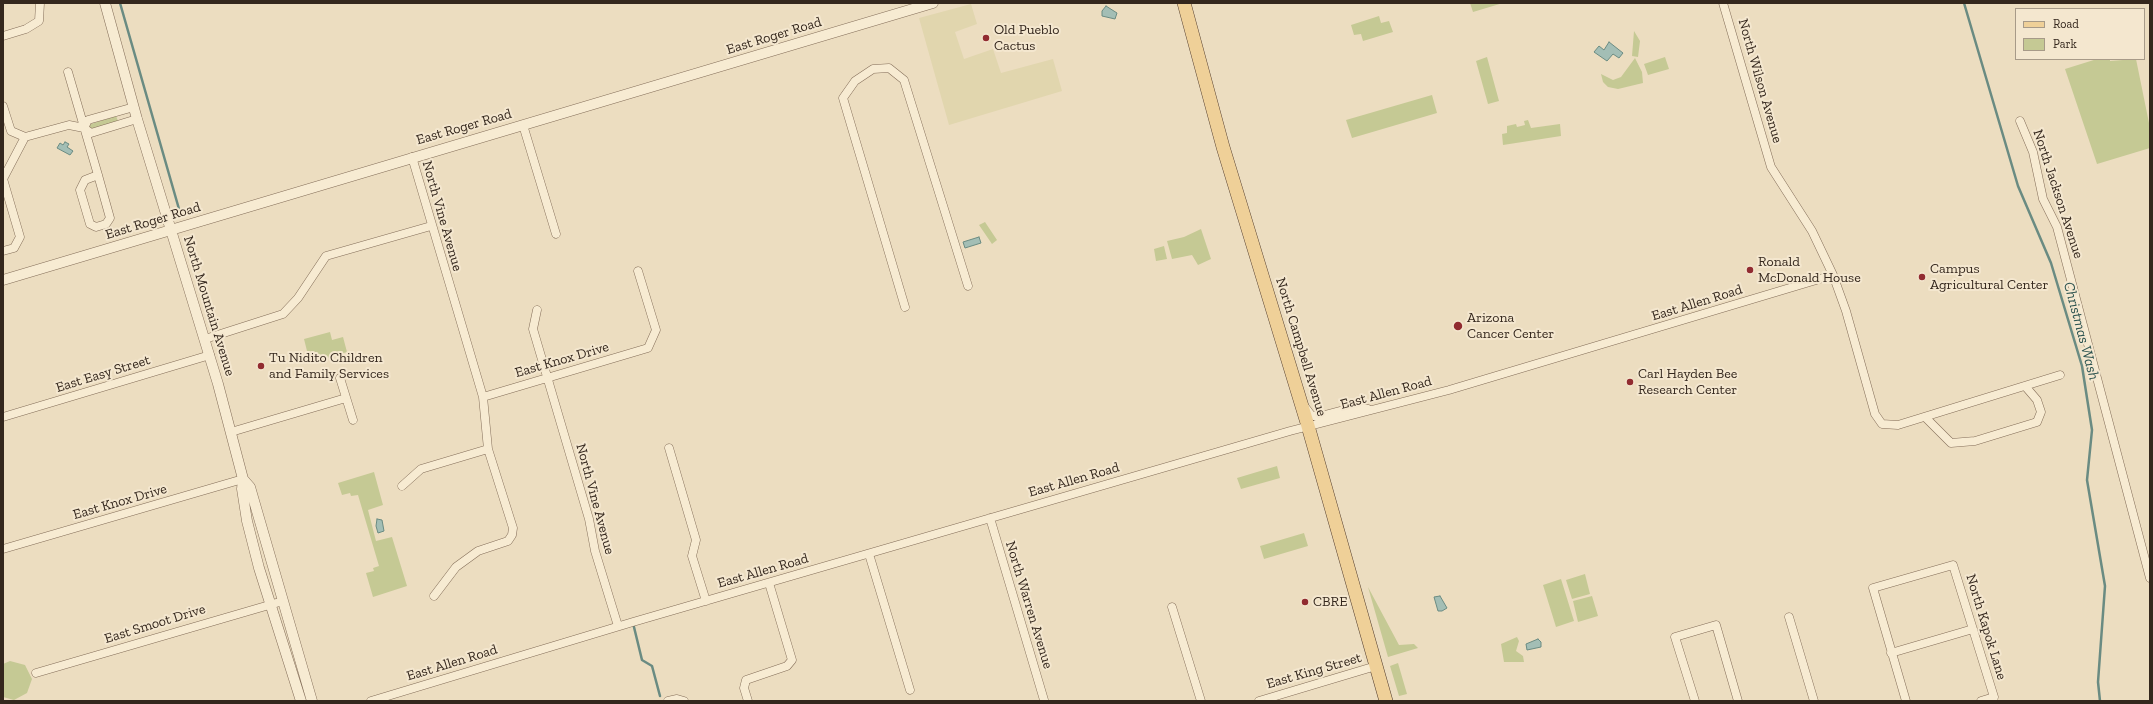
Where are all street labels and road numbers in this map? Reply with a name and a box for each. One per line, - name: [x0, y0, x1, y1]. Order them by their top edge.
- street label: East Roger Road: [724, 14, 824, 58]
- street label: North Wilson Avenue: [1734, 17, 1786, 145]
- street label: East Roger Road: [414, 105, 514, 149]
- street label: North Jackson Avenue: [2029, 127, 2087, 261]
- street label: North Vine Avenue: [418, 159, 466, 273]
- street label: East Roger Road: [103, 199, 203, 243]
- street label: North Mountain Avenue: [180, 234, 238, 378]
- street label: North Campbell Avenue: [1272, 276, 1330, 418]
- street label: East Allen Road: [1650, 281, 1744, 325]
- street label: East Knox Drive: [513, 339, 611, 381]
- street label: East Easy Street: [54, 352, 152, 396]
- street label: East Allen Road: [1338, 373, 1434, 413]
- street label: North Vine Avenue: [572, 442, 618, 556]
- street label: East Allen Road: [1027, 459, 1121, 501]
- street label: East Knox Drive: [71, 481, 169, 523]
- street label: North Warren Avenue: [1002, 539, 1056, 671]
- street label: East Allen Road: [716, 550, 810, 592]
- street label: North Kapok Lane: [1962, 572, 2010, 682]
- street label: East Smoot Drive: [102, 601, 208, 647]
- street label: East Allen Road: [405, 641, 499, 685]
- street label: East King Street: [1265, 649, 1363, 693]

